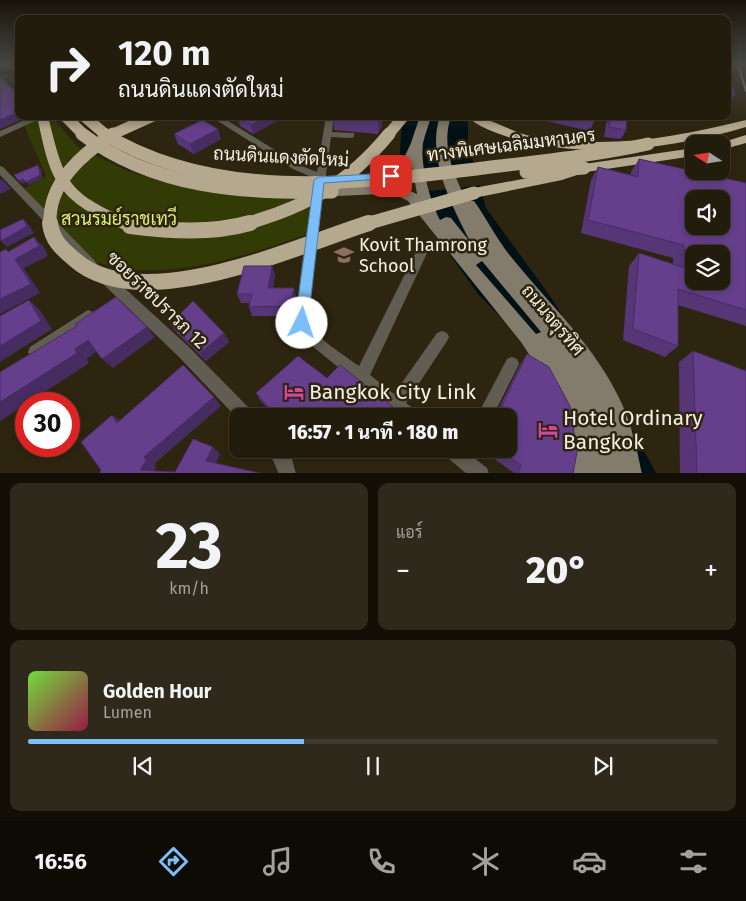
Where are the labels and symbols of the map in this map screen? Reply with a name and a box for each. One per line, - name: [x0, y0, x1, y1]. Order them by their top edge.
- street label: ทางพิเศษเฉลิมมหานคร: [425, 124, 597, 166]
- north arrow: [685, 135, 730, 180]
- street label: ถนนดินแดงตัดใหม่: [213, 140, 349, 172]
- pin: [370, 155, 412, 197]
- park label: สวนรมย์ราชเทวี: [61, 206, 177, 230]
- place label: Kovit Thamrong School: [359, 234, 488, 277]
- school or university icon: Kovit Thamrong School: [333, 244, 355, 266]
- street label: ซอยราชปรารภ 12: [102, 247, 212, 353]
- street label: ถนนจตุรทิศ: [516, 280, 589, 361]
- position arrow: [275, 296, 327, 348]
- place label: Bangkok City Link: [309, 379, 476, 405]
- hotel icon: Bangkok City Link: [283, 381, 305, 403]
- speed limit sign: 30: [15, 392, 80, 457]
- place label: Hotel Ordinary Bangkok: [563, 405, 703, 455]
- hotel icon: Hotel Ordinary Bangkok: [537, 419, 559, 441]

